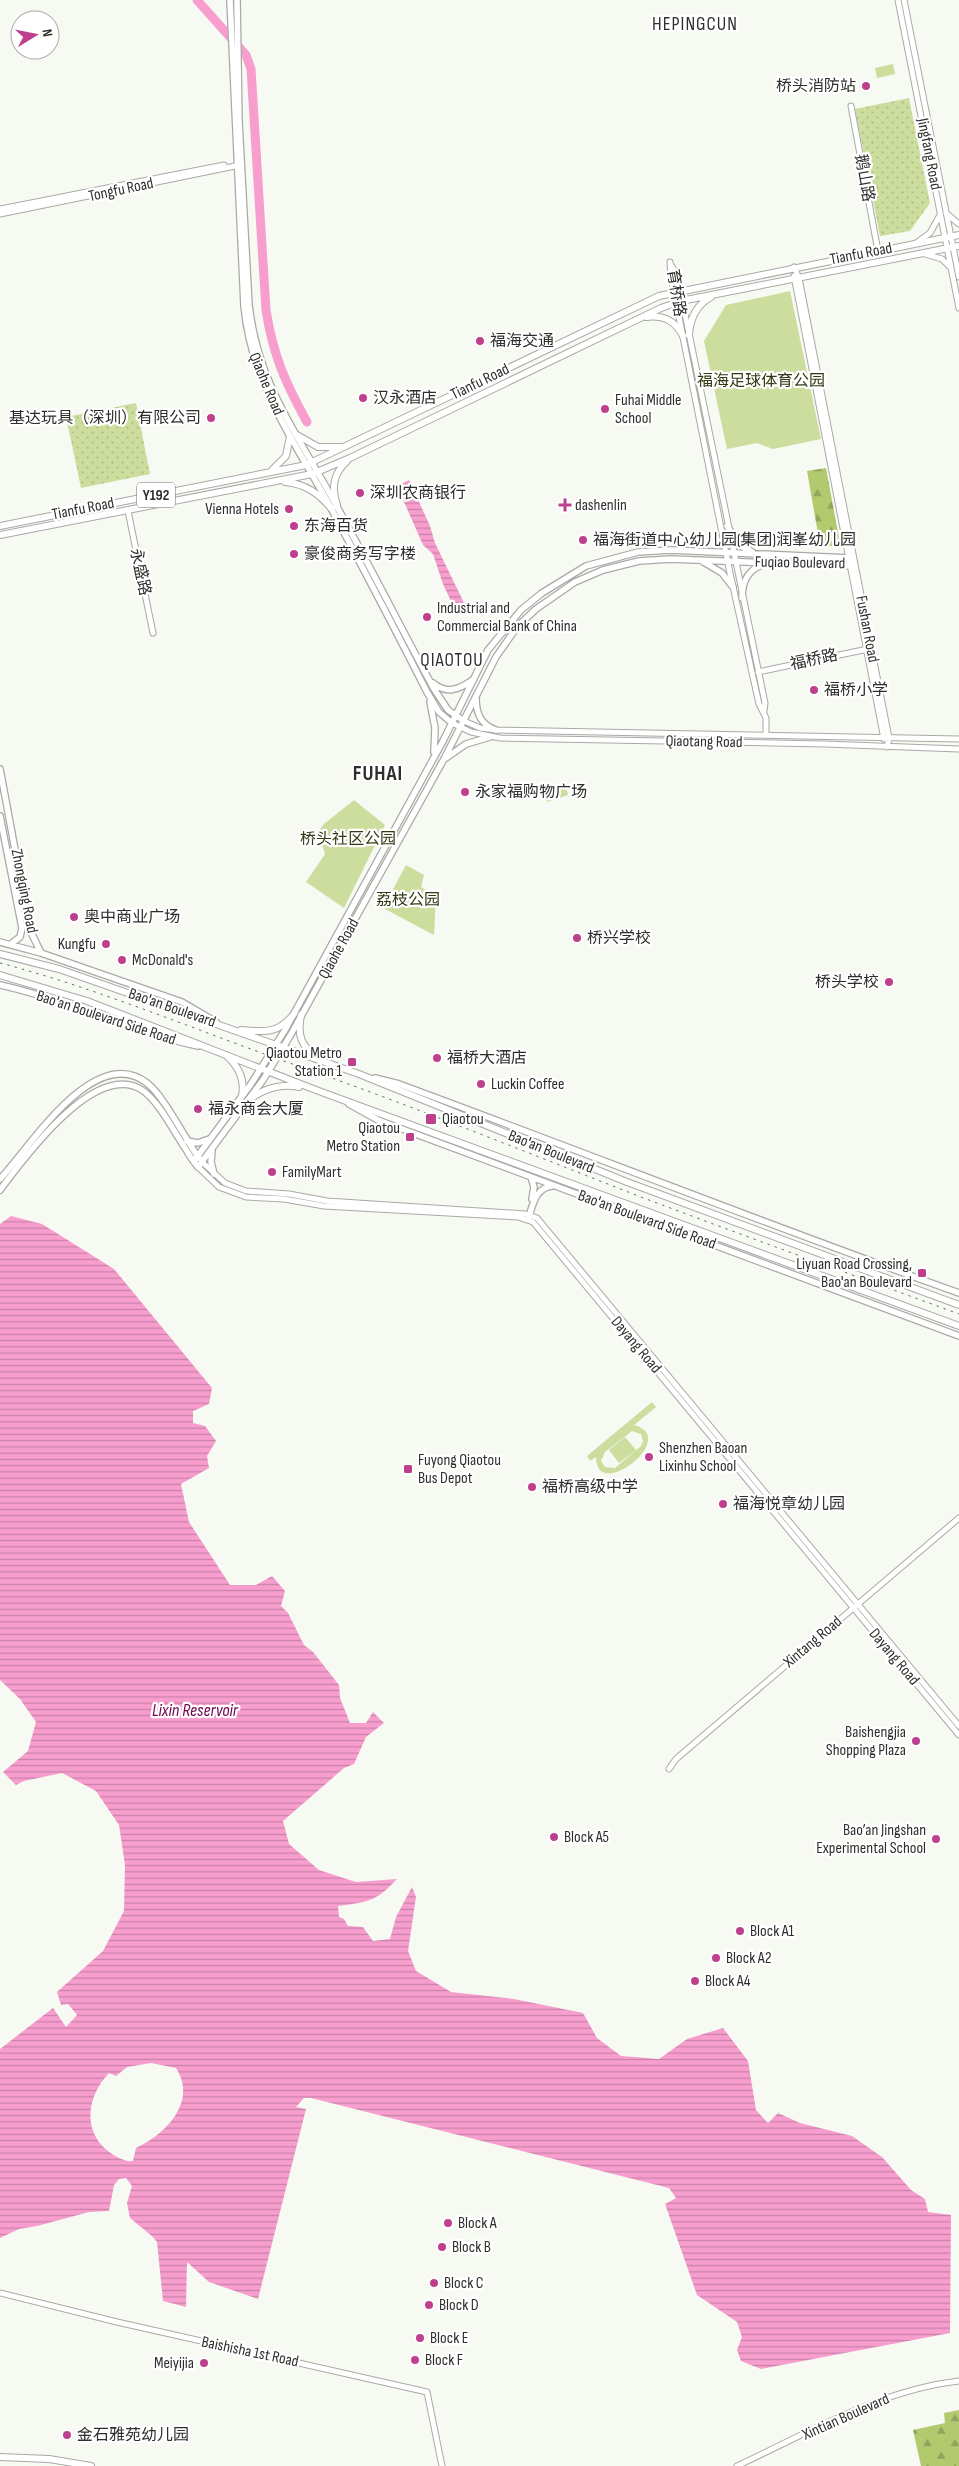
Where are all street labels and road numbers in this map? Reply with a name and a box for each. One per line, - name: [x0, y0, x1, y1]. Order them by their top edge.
- street label: Jingfang Road: [913, 116, 945, 191]
- street label: 鹅山路: [850, 153, 878, 203]
- street label: Tongfu Road: [87, 174, 155, 206]
- street label: Tianfu Road: [828, 239, 894, 269]
- street label: 育桥路: [663, 268, 689, 318]
- street label: Qiaohe Road: [244, 350, 288, 418]
- street label: Tianfu Road: [448, 360, 512, 404]
- road number: Y192: [137, 482, 175, 508]
- street label: Tianfu Road: [50, 494, 116, 524]
- street label: 永盛路: [126, 547, 154, 597]
- street label: Fuqiao Boulevard: [755, 553, 845, 573]
- street label: Fushan Road: [851, 594, 883, 664]
- street label: 福桥路: [789, 646, 839, 674]
- street label: Qiaotang Road: [665, 732, 743, 752]
- street label: Zhongqing Road: [7, 847, 41, 935]
- street label: Qiaohe Road: [315, 915, 363, 983]
- street label: Bao'an Boulevard: [126, 984, 218, 1032]
- street label: Bao'an Boulevard Side Road: [34, 986, 178, 1050]
- street label: Bao'an Boulevard: [505, 1126, 597, 1178]
- street label: Bao'an Boulevard Side Road: [575, 1186, 719, 1254]
- street label: Dayang Road: [607, 1313, 665, 1377]
- street label: Xintang Road: [779, 1612, 846, 1672]
- street label: Dayang Road: [865, 1625, 923, 1689]
- street label: Baishisha 1st Road: [200, 2332, 300, 2372]
- street label: Xintian Boulevard: [799, 2389, 892, 2445]

